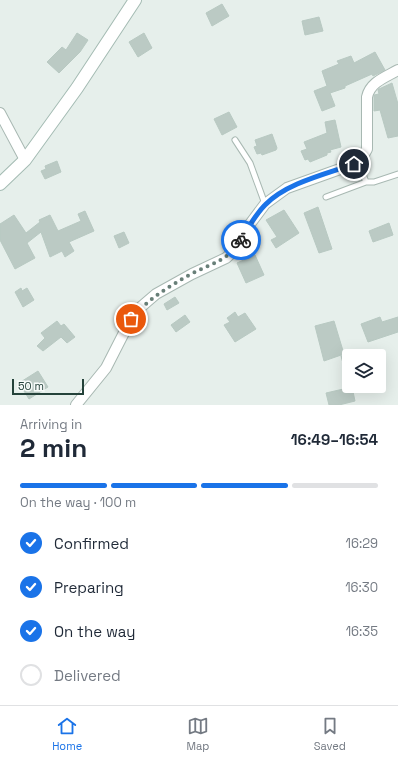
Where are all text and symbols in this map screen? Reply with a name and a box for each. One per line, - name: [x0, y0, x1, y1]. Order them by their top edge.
- pin: [337, 147, 371, 181]
- icon: home: [343, 153, 365, 175]
- courier: [221, 220, 261, 260]
- icon: bike: [230, 229, 252, 251]
- pin: [114, 302, 148, 336]
- icon: bag: [120, 308, 142, 330]
- map controls: [342, 349, 386, 393]
- button: layers: [342, 349, 386, 393]
- scale bar: [12, 377, 84, 396]
- text: 50 m: [18, 379, 44, 393]
- text: Arriving in: [20, 416, 82, 433]
- text: 16:49–16:54: [291, 430, 378, 449]
- text: 2 min: [20, 431, 87, 465]
- text: On the way · 100 m: [20, 494, 136, 511]
- icon: check: [20, 532, 42, 554]
- text: Confirmed: [54, 534, 129, 553]
- text: 16:29: [346, 535, 378, 552]
- icon: check: [20, 576, 42, 598]
- text: Preparing: [54, 578, 124, 597]
- text: 16:30: [345, 579, 378, 596]
- icon: check: [20, 620, 42, 642]
- text: On the way: [54, 622, 135, 641]
- text: 16:35: [346, 623, 378, 640]
- text: Delivered: [54, 666, 121, 685]
- tab: Home: [52, 715, 82, 753]
- tab: Map: [186, 715, 209, 753]
- tab: Saved: [314, 715, 346, 753]

